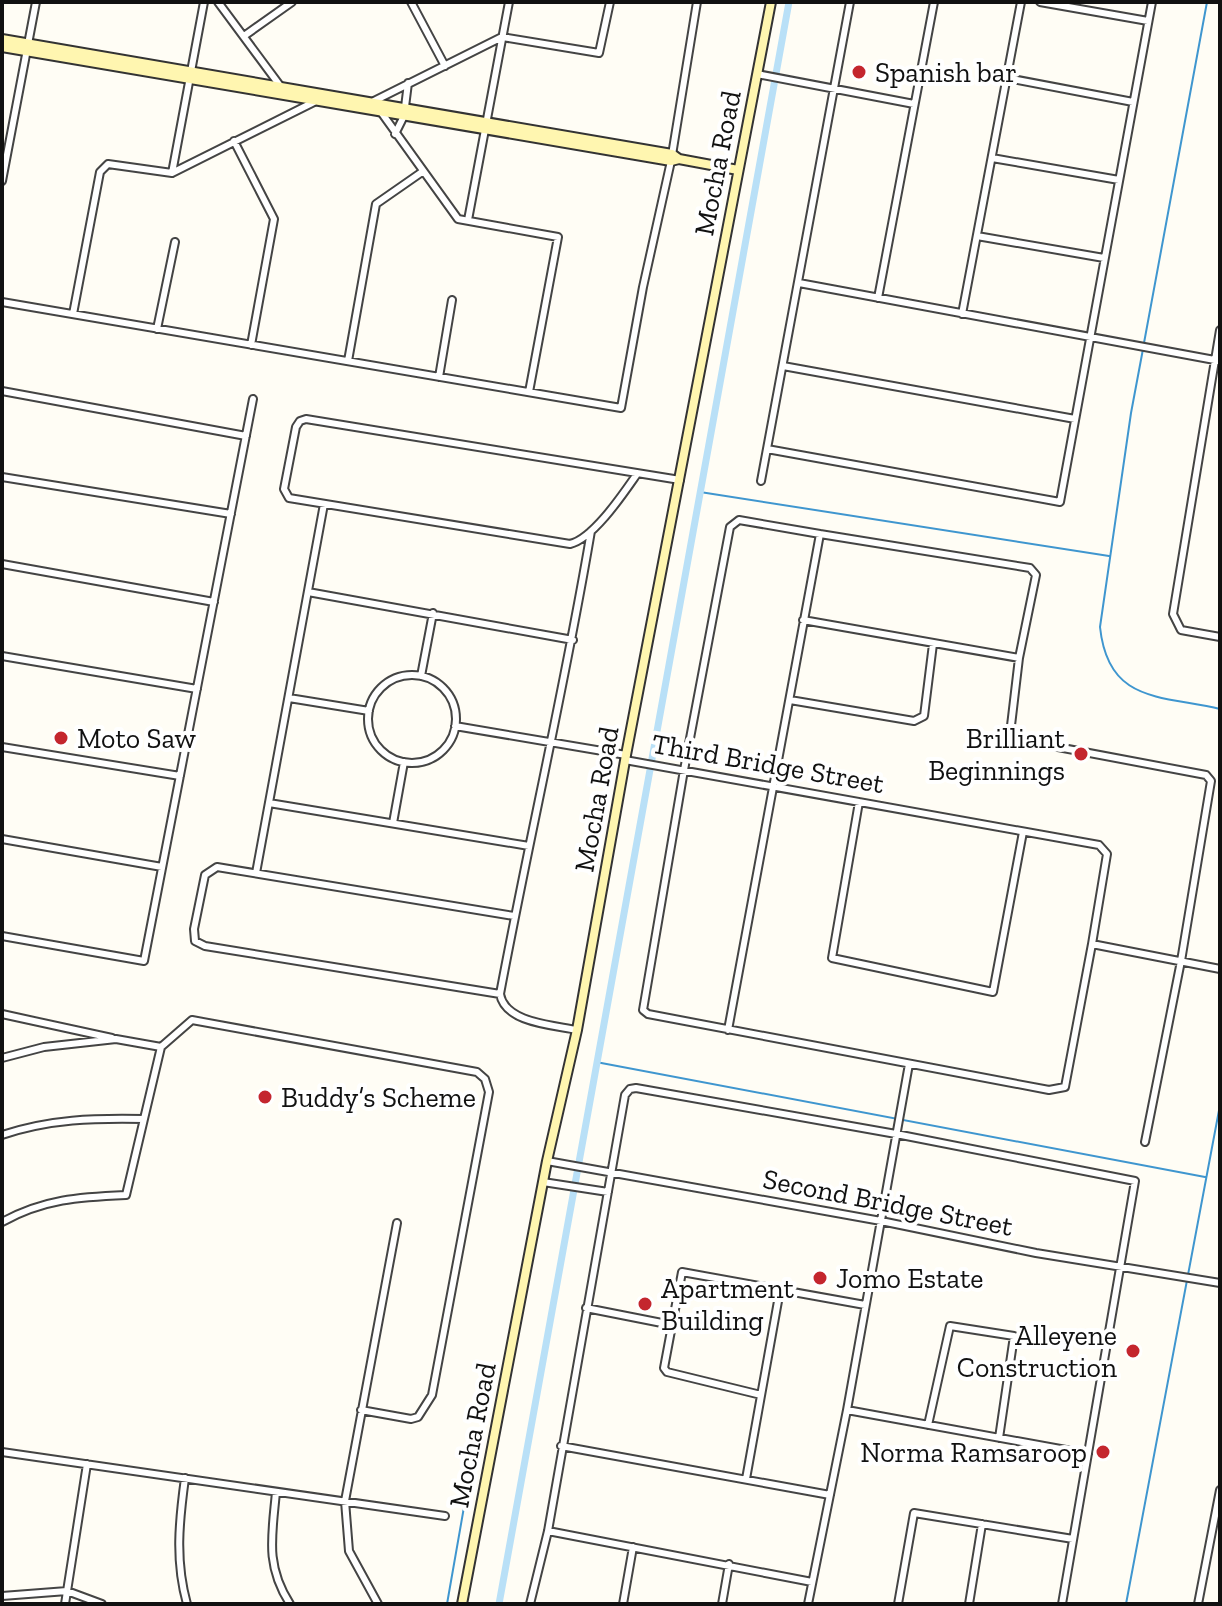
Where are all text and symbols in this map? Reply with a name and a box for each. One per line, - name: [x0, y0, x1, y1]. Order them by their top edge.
- place label: Spanish bar: [875, 56, 1017, 89]
- marker: Spanish bar: [850, 63, 868, 81]
- street label: Mocha Road: [687, 88, 748, 238]
- place label: Moto Saw: [77, 722, 196, 755]
- place label: Brilliant Beginnings: [928, 722, 1066, 787]
- street label: Mocha Road: [567, 724, 626, 874]
- street label: Third Bridge Street: [649, 727, 887, 800]
- marker: Moto Saw: [52, 729, 70, 747]
- marker: Brilliant Beginnings: [1072, 745, 1090, 763]
- place label: Buddy’s Scheme: [281, 1081, 476, 1114]
- marker: Buddy’s Scheme: [256, 1088, 274, 1106]
- street label: Second Bridge Street: [760, 1162, 1016, 1243]
- place label: Jomo Estate: [836, 1262, 984, 1295]
- marker: Jomo Estate: [811, 1269, 829, 1287]
- place label: Apartment Building: [661, 1272, 794, 1337]
- marker: Apartment Building: [636, 1295, 654, 1313]
- place label: Alleyene Construction: [957, 1319, 1117, 1384]
- marker: Alleyene Construction: [1124, 1342, 1142, 1360]
- street label: Mocha Road: [442, 1360, 503, 1510]
- place label: Norma Ramsaroop: [860, 1436, 1087, 1469]
- marker: Norma Ramsaroop: [1094, 1443, 1112, 1461]

